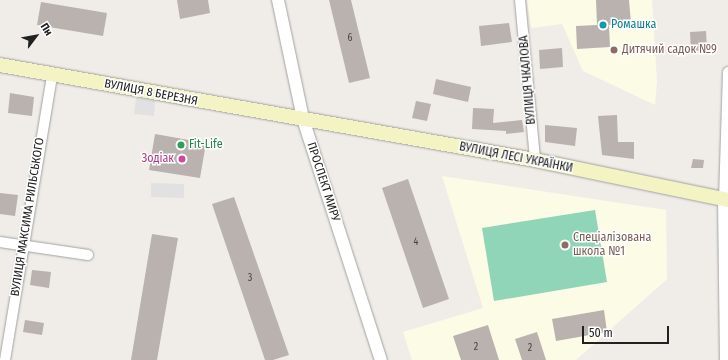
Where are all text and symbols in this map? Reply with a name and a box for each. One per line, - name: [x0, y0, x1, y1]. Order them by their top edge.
- north arrow: [16, 16, 56, 56]
- place label: Ромашка: [611, 18, 656, 32]
- marker: Ромашка: [598, 20, 608, 30]
- text: Пн: [38, 21, 55, 38]
- house number: 6: [348, 33, 352, 45]
- street label: ВУЛИЦЯ ЧКАЛОВА: [517, 35, 539, 125]
- place label: Дитячий садок №9: [622, 43, 717, 57]
- marker: Дитячий садок №9: [609, 45, 619, 55]
- street label: ВУЛИЦЯ 8 БЕРЕЗНЯ: [103, 77, 199, 109]
- street label: ВУЛИЦЯ МАКСИМА РИЛЬСЬКОГО: [8, 137, 48, 297]
- place label: Fit-Life: [189, 138, 223, 152]
- marker: Fit-Life: [176, 140, 186, 150]
- street label: ВУЛИЦЯ ЛЕСІ УКРАЇНКИ: [458, 140, 574, 176]
- street label: ПРОСПЕКТ МИРУ: [303, 141, 343, 223]
- place label: Зодіак: [142, 152, 174, 166]
- marker: Зодіак: [177, 154, 187, 164]
- place label: Спеціалізована школа №1: [573, 231, 651, 259]
- house number: 4: [414, 237, 418, 249]
- marker: Спеціалізована школа №1: [560, 240, 570, 250]
- house number: 3: [248, 273, 252, 285]
- scale bar: [584, 318, 671, 344]
- text: 50 m: [589, 326, 613, 340]
- house number: 2: [474, 342, 478, 354]
- house number: 2: [528, 343, 532, 355]

